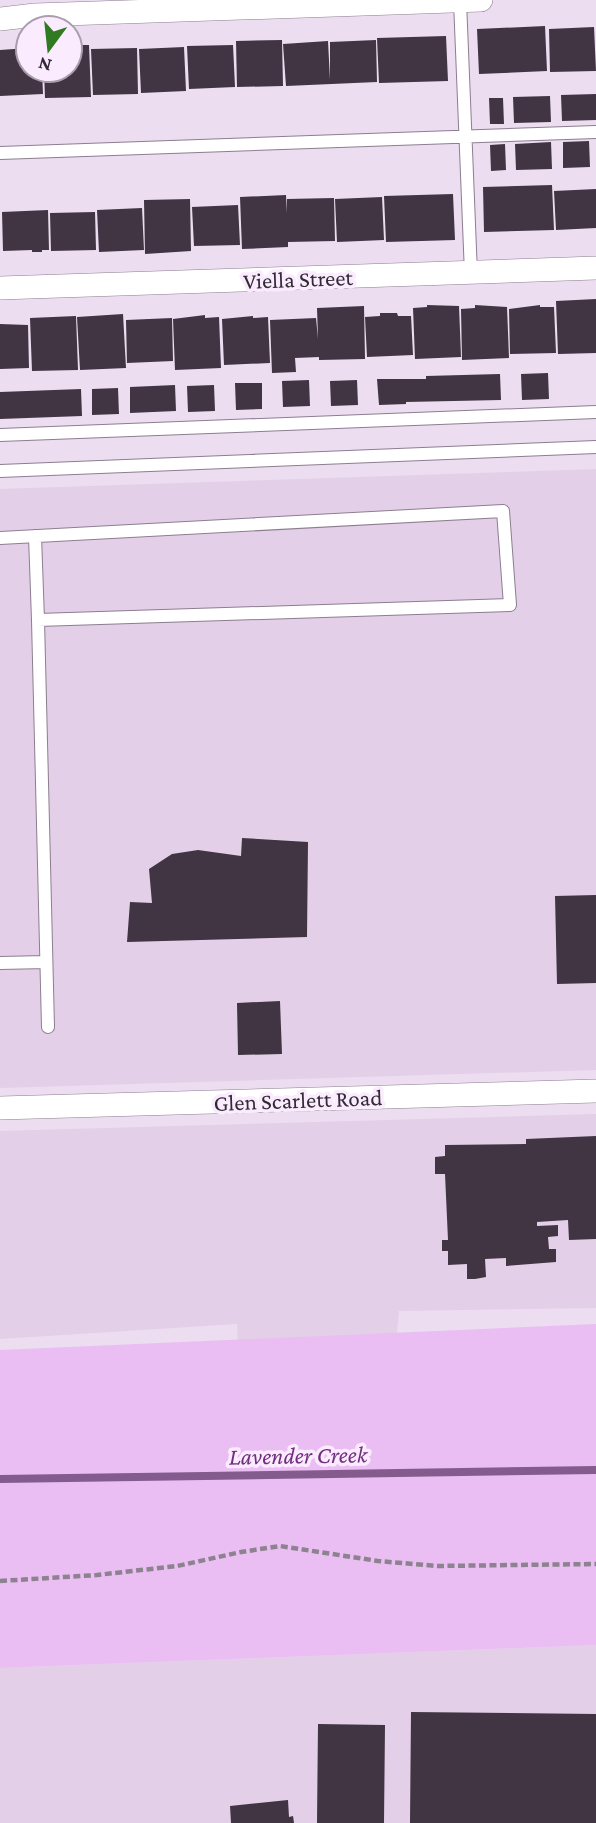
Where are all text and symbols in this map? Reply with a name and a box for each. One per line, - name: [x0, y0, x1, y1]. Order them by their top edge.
- north arrow: [14, 14, 84, 84]
- text: N: [36, 53, 54, 77]
- street label: Viella Street: [243, 264, 354, 294]
- street label: Glen Scarlett Road: [213, 1084, 383, 1116]
- water label: Lavender Creek: [229, 1440, 369, 1470]

